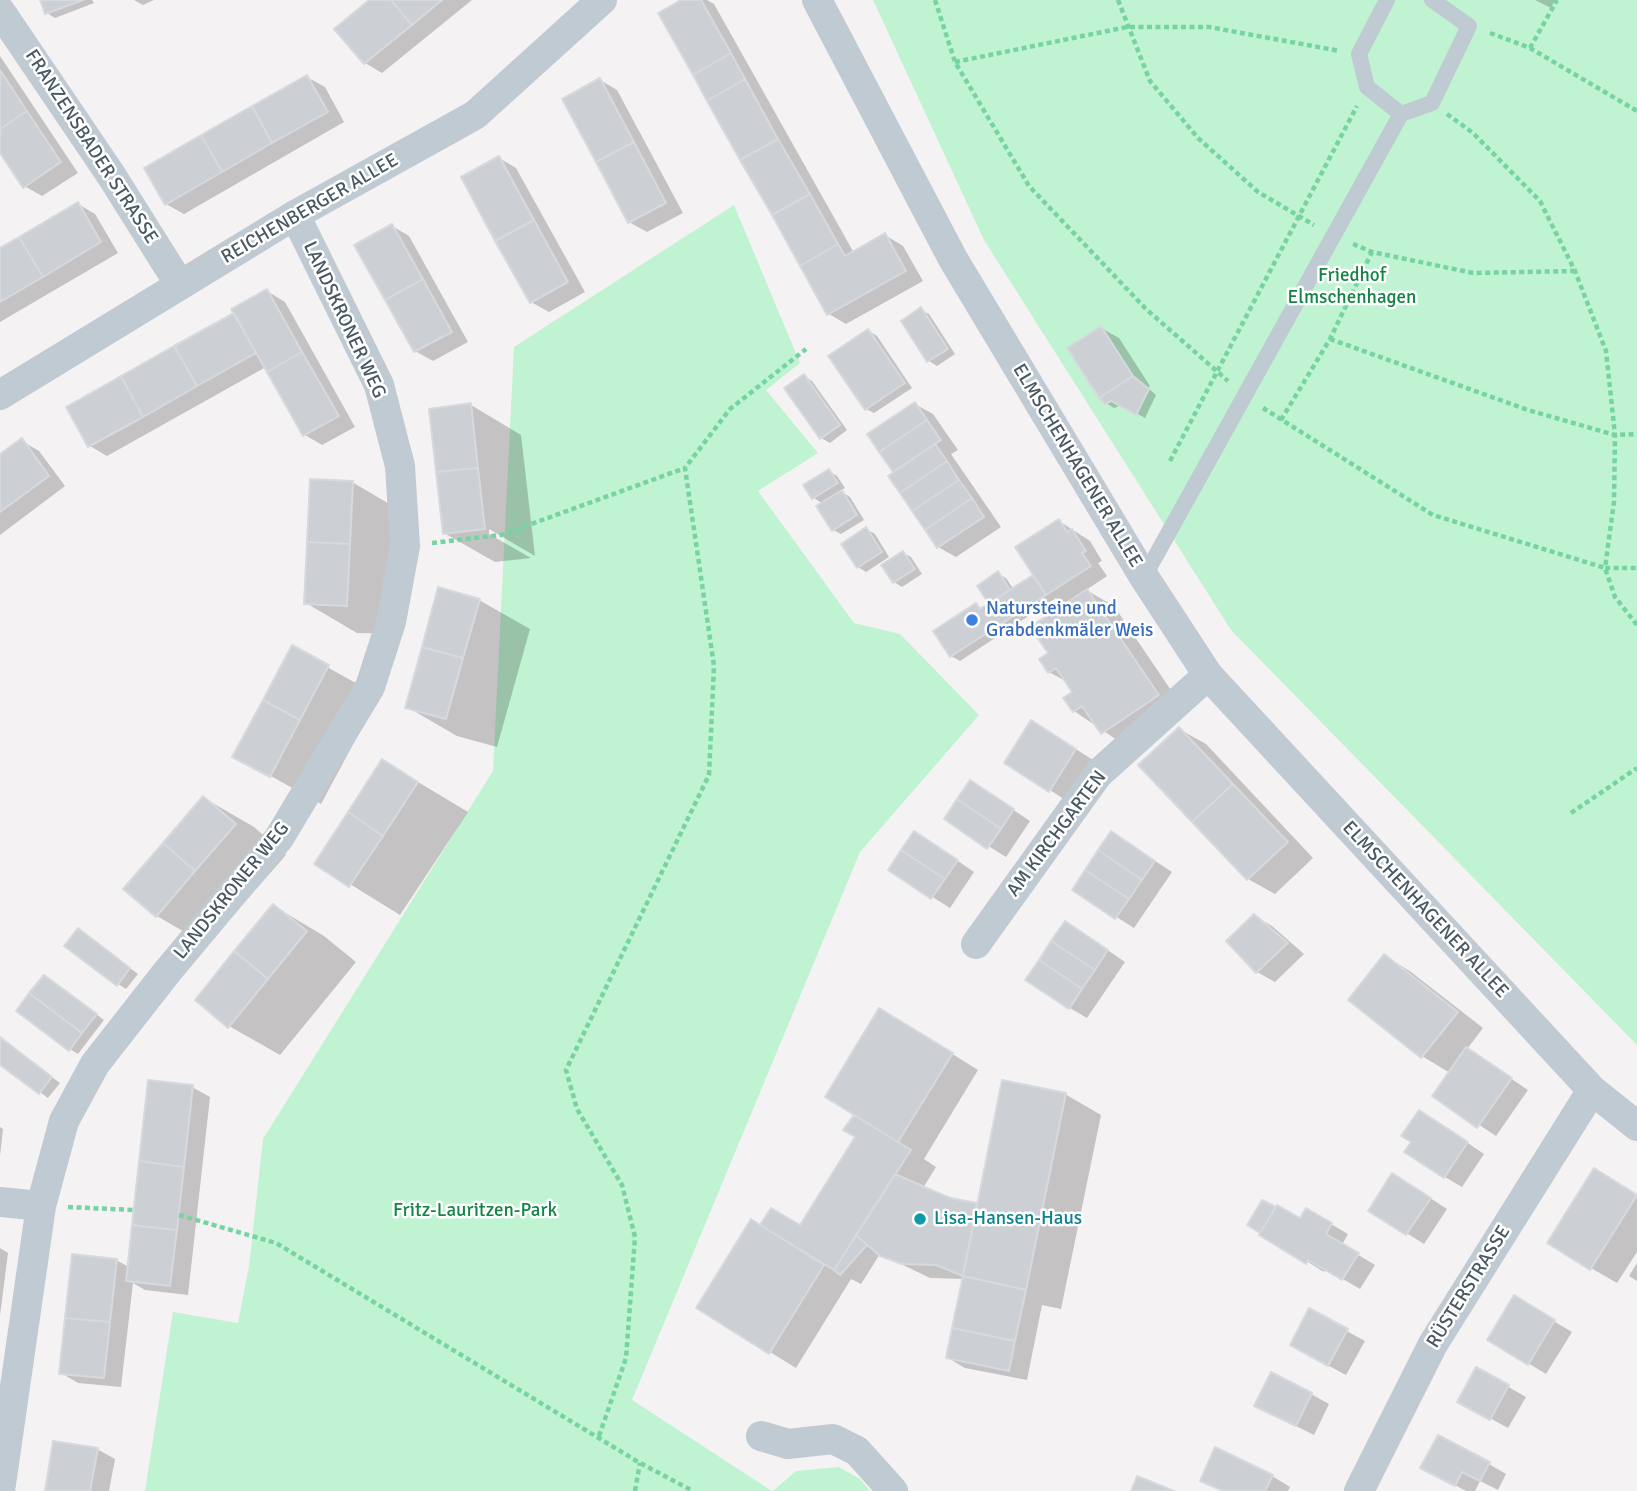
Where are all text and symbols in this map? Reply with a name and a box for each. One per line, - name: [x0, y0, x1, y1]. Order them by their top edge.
- street label: FRANZENSBADER STRASSE: [20, 46, 162, 248]
- street label: REICHENBERGER ALLEE: [218, 149, 402, 269]
- street label: LANDSKRONER WEG: [298, 238, 390, 402]
- park label: Friedhof Elmschenhagen: [1288, 265, 1416, 309]
- street label: ELMSCHENHAGENER ALLEE: [1007, 360, 1147, 572]
- place label: Natursteine und Grabdenkmäler Weis: [986, 598, 1153, 642]
- marker: Natursteine und Grabdenkmäler Weis: [964, 612, 980, 628]
- street label: AM KIRCHGARTEN: [1002, 767, 1112, 901]
- street label: ELMSCHENHAGENER ALLEE: [1337, 817, 1513, 1003]
- street label: LANDSKRONER WEG: [170, 818, 294, 964]
- park label: Fritz-Lauritzen-Park: [393, 1200, 557, 1222]
- place label: Lisa-Hansen-Haus: [934, 1208, 1082, 1230]
- marker: Lisa-Hansen-Haus: [912, 1211, 928, 1227]
- street label: RÜSTERSTRASSE: [1422, 1222, 1516, 1352]

